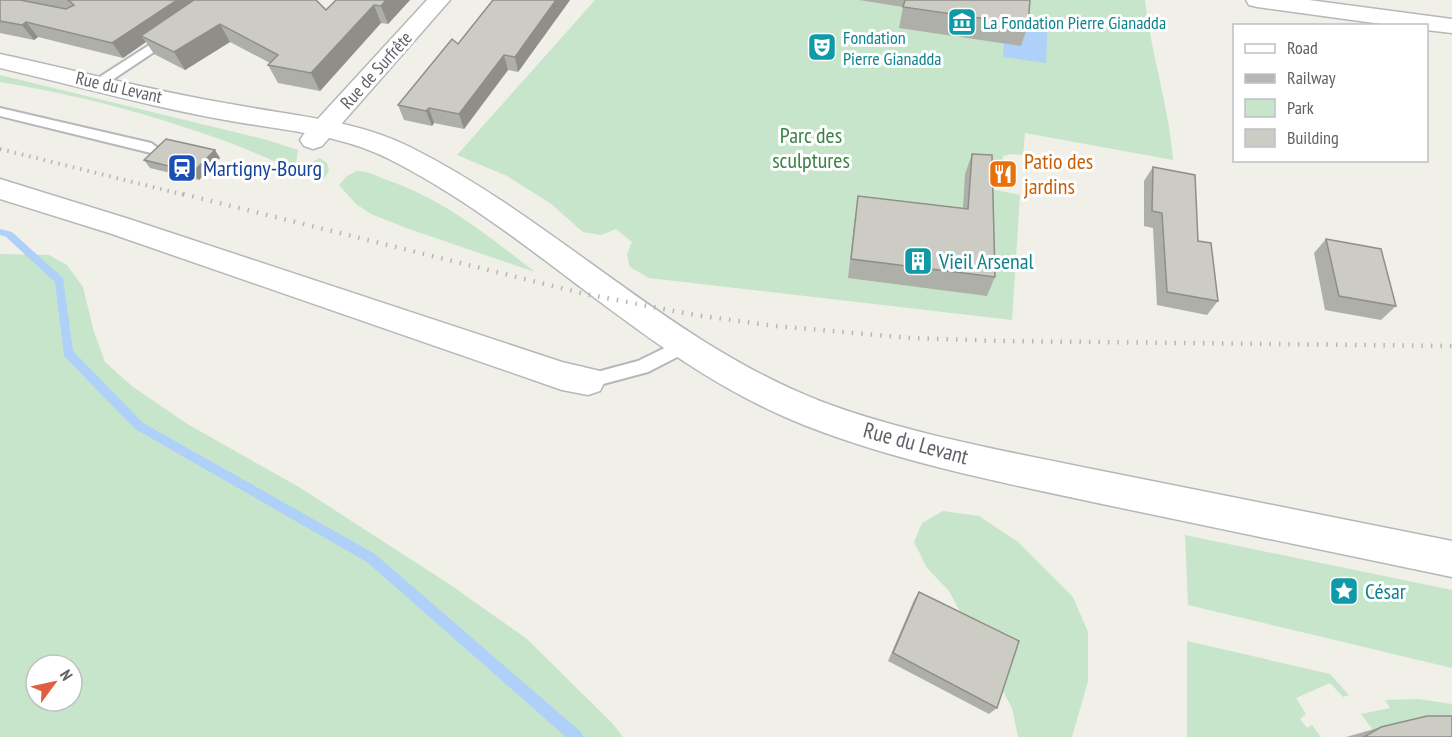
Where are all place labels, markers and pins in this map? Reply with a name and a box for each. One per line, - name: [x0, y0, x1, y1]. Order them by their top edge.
- museum icon: La Fondation Pierre Gianadda: [946, 6, 978, 38]
- place label: La Fondation Pierre Gianadda: [983, 11, 1166, 34]
- place label: Fondation Pierre Gianadda: [843, 26, 941, 70]
- theatre icon: Fondation Pierre Gianadda: [806, 31, 838, 63]
- place label: Patio des jardins: [1024, 147, 1093, 200]
- station icon: Martigny-Bourg: [166, 152, 198, 184]
- place label: Martigny-Bourg: [203, 154, 322, 182]
- restaurant icon: Patio des jardins: [987, 158, 1019, 190]
- building icon: Vieil Arsenal: [902, 245, 934, 277]
- place label: Vieil Arsenal: [938, 247, 1034, 275]
- place icon: César: [1328, 575, 1360, 607]
- place label: César: [1365, 577, 1406, 605]

